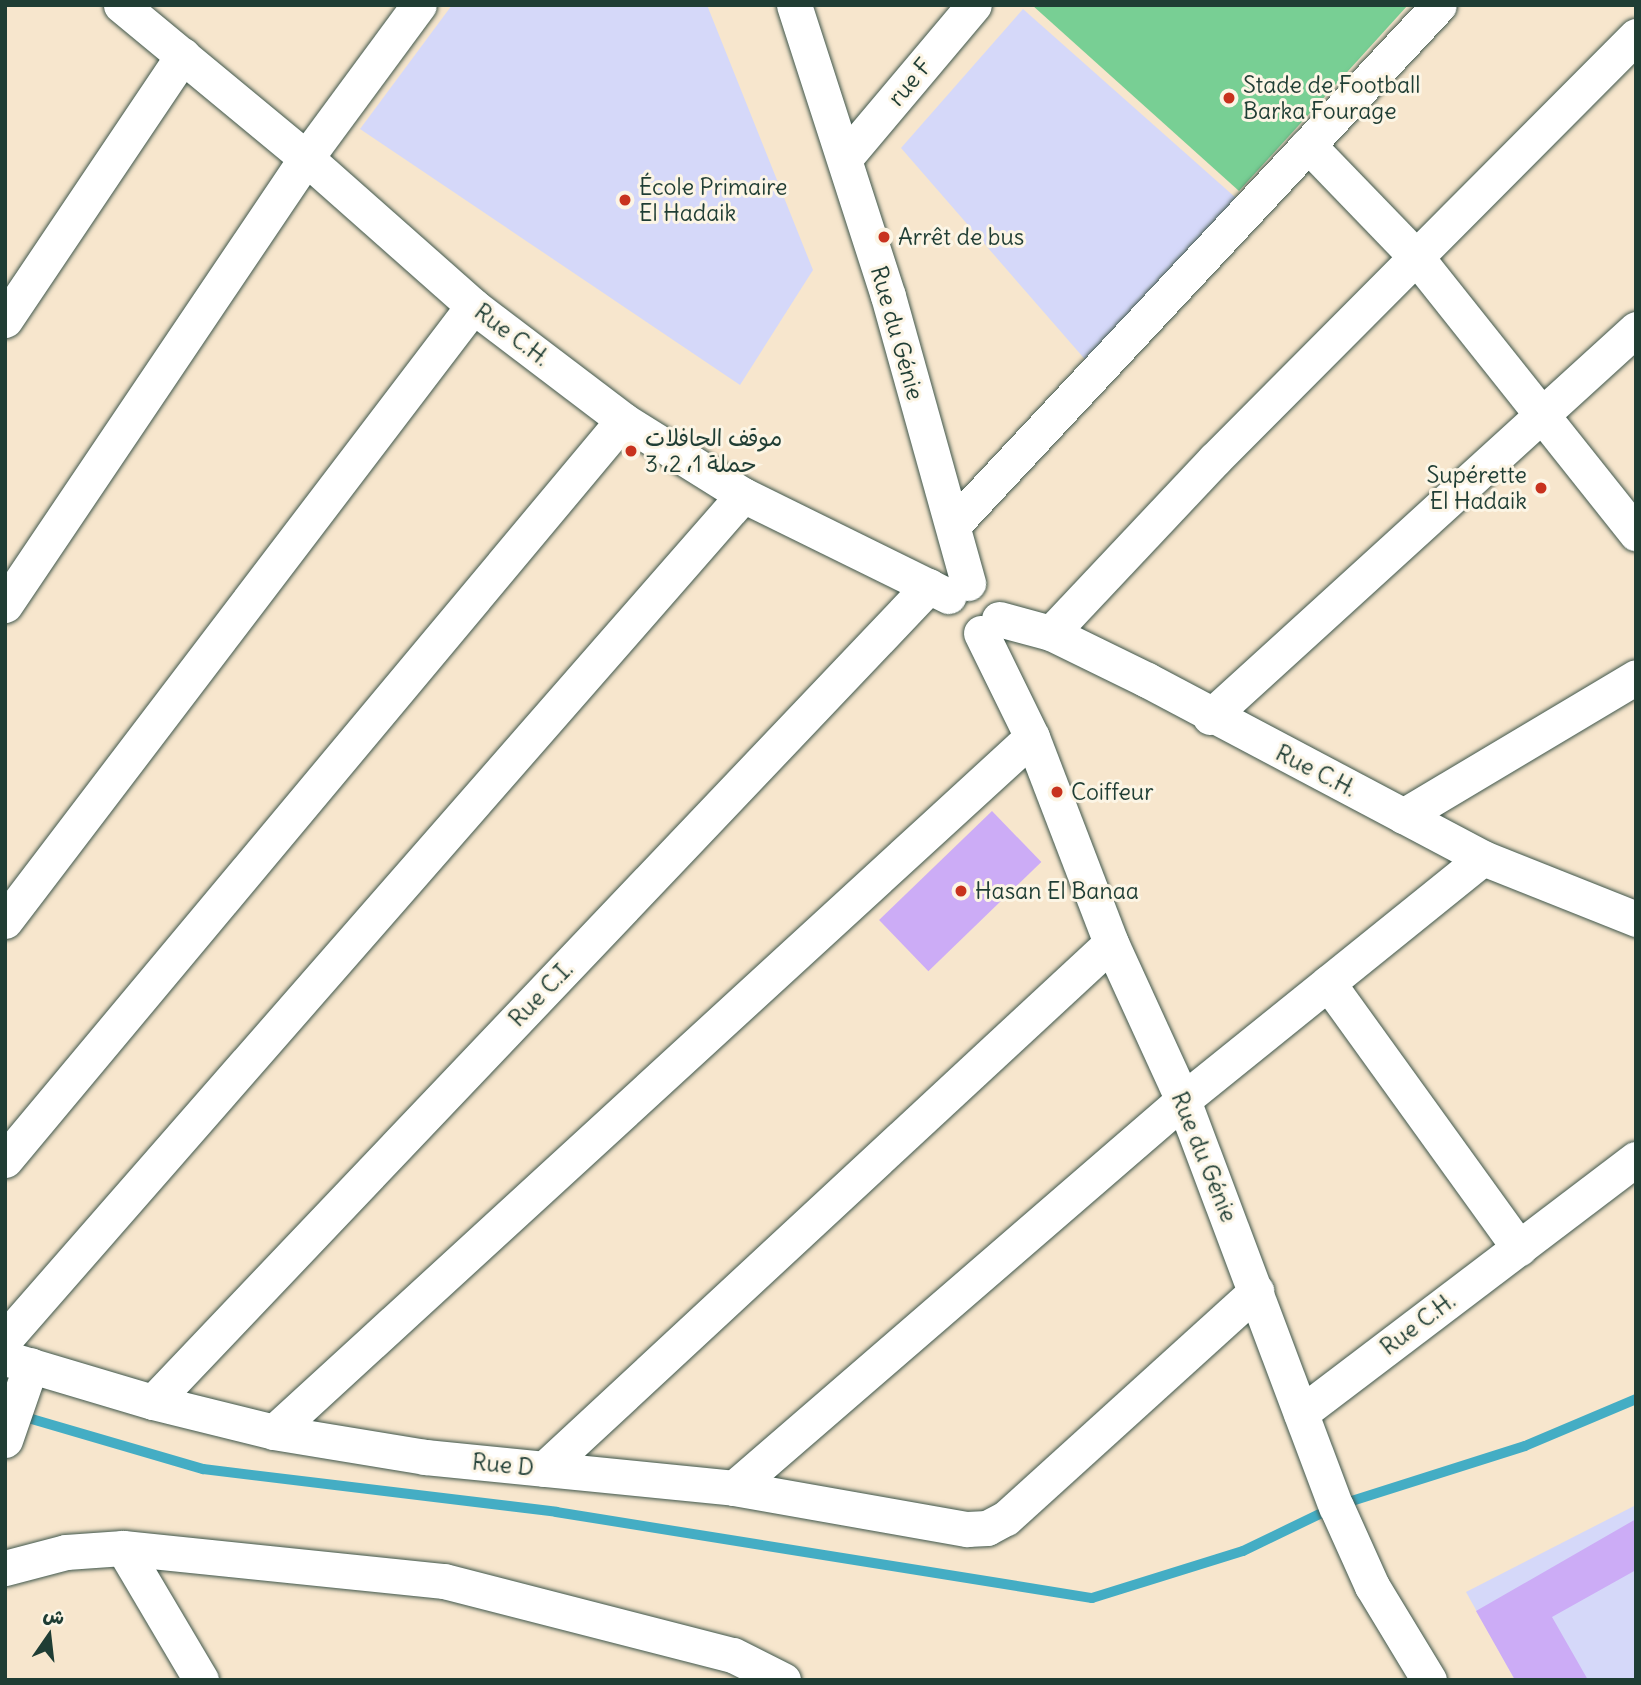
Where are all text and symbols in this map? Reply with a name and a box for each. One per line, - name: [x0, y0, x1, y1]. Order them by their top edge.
- street label: rue F: [882, 53, 938, 111]
- place label: Stade de Football Barka Fourage: [1243, 71, 1420, 125]
- marker: Stade de Football Barka Fourage: [1221, 90, 1237, 106]
- place label: École Primaire El Hadaik: [639, 173, 787, 227]
- marker: École Primaire El Hadaik: [617, 192, 633, 208]
- place label: Arrêt de bus: [898, 223, 1024, 251]
- marker: Arrêt de bus: [876, 229, 892, 245]
- street label: Rue du Génie: [865, 263, 929, 403]
- street label: Rue C.H.: [469, 298, 555, 372]
- place label: موقف الحافلات حملة 1، 2، 3: [645, 424, 782, 478]
- marker: موقف الحافلات حملة 1، 2، 3: [623, 443, 639, 459]
- place label: Supérette El Hadaik: [1427, 461, 1527, 515]
- marker: Supérette El Hadaik: [1533, 480, 1549, 496]
- street label: Rue C.H.: [1271, 739, 1361, 803]
- place label: Coiffeur: [1071, 778, 1154, 806]
- marker: Coiffeur: [1049, 784, 1065, 800]
- place label: Hasan El Banaa: [975, 877, 1139, 905]
- marker: Hasan El Banaa: [953, 883, 969, 899]
- street label: Rue C.I.: [503, 956, 579, 1032]
- street label: Rue du Génie: [1165, 1088, 1243, 1226]
- street label: Rue C.H.: [1375, 1287, 1461, 1361]
- street label: Rue D: [471, 1448, 535, 1482]
- north arrow: [14, 1601, 84, 1671]
- text: ش: [41, 1601, 67, 1630]

